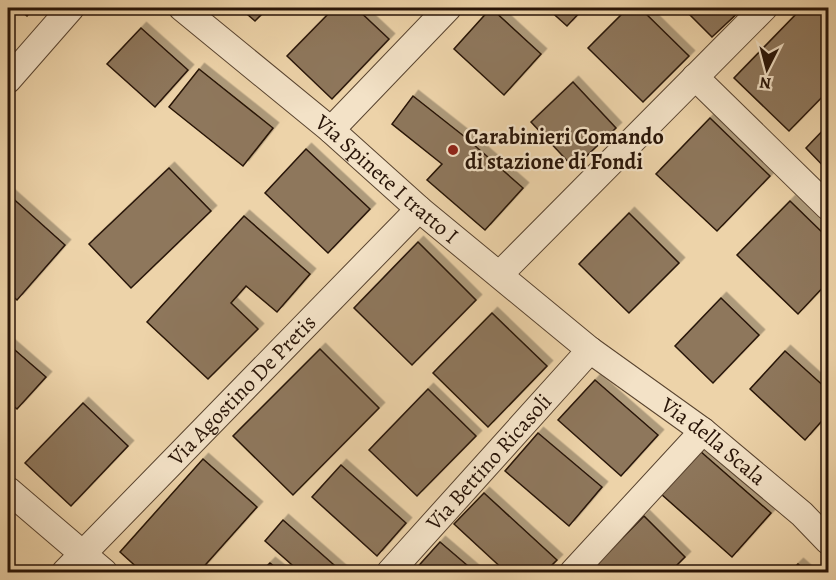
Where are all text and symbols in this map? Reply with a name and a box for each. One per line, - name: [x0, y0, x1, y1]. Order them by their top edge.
- north arrow: [737, 39, 797, 99]
- text: N: [758, 71, 772, 94]
- street label: Via Spinete I tratto I: [308, 107, 465, 251]
- place label: Carabinieri Comando di stazione di Fondi: [465, 122, 664, 177]
- marker: Carabinieri Comando di stazione di Fondi: [446, 143, 460, 157]
- street label: Via Agostino De Pretis: [161, 308, 323, 473]
- street label: Via Bettino Ricasoli: [419, 387, 559, 538]
- street label: Via della Scala: [654, 390, 773, 493]

